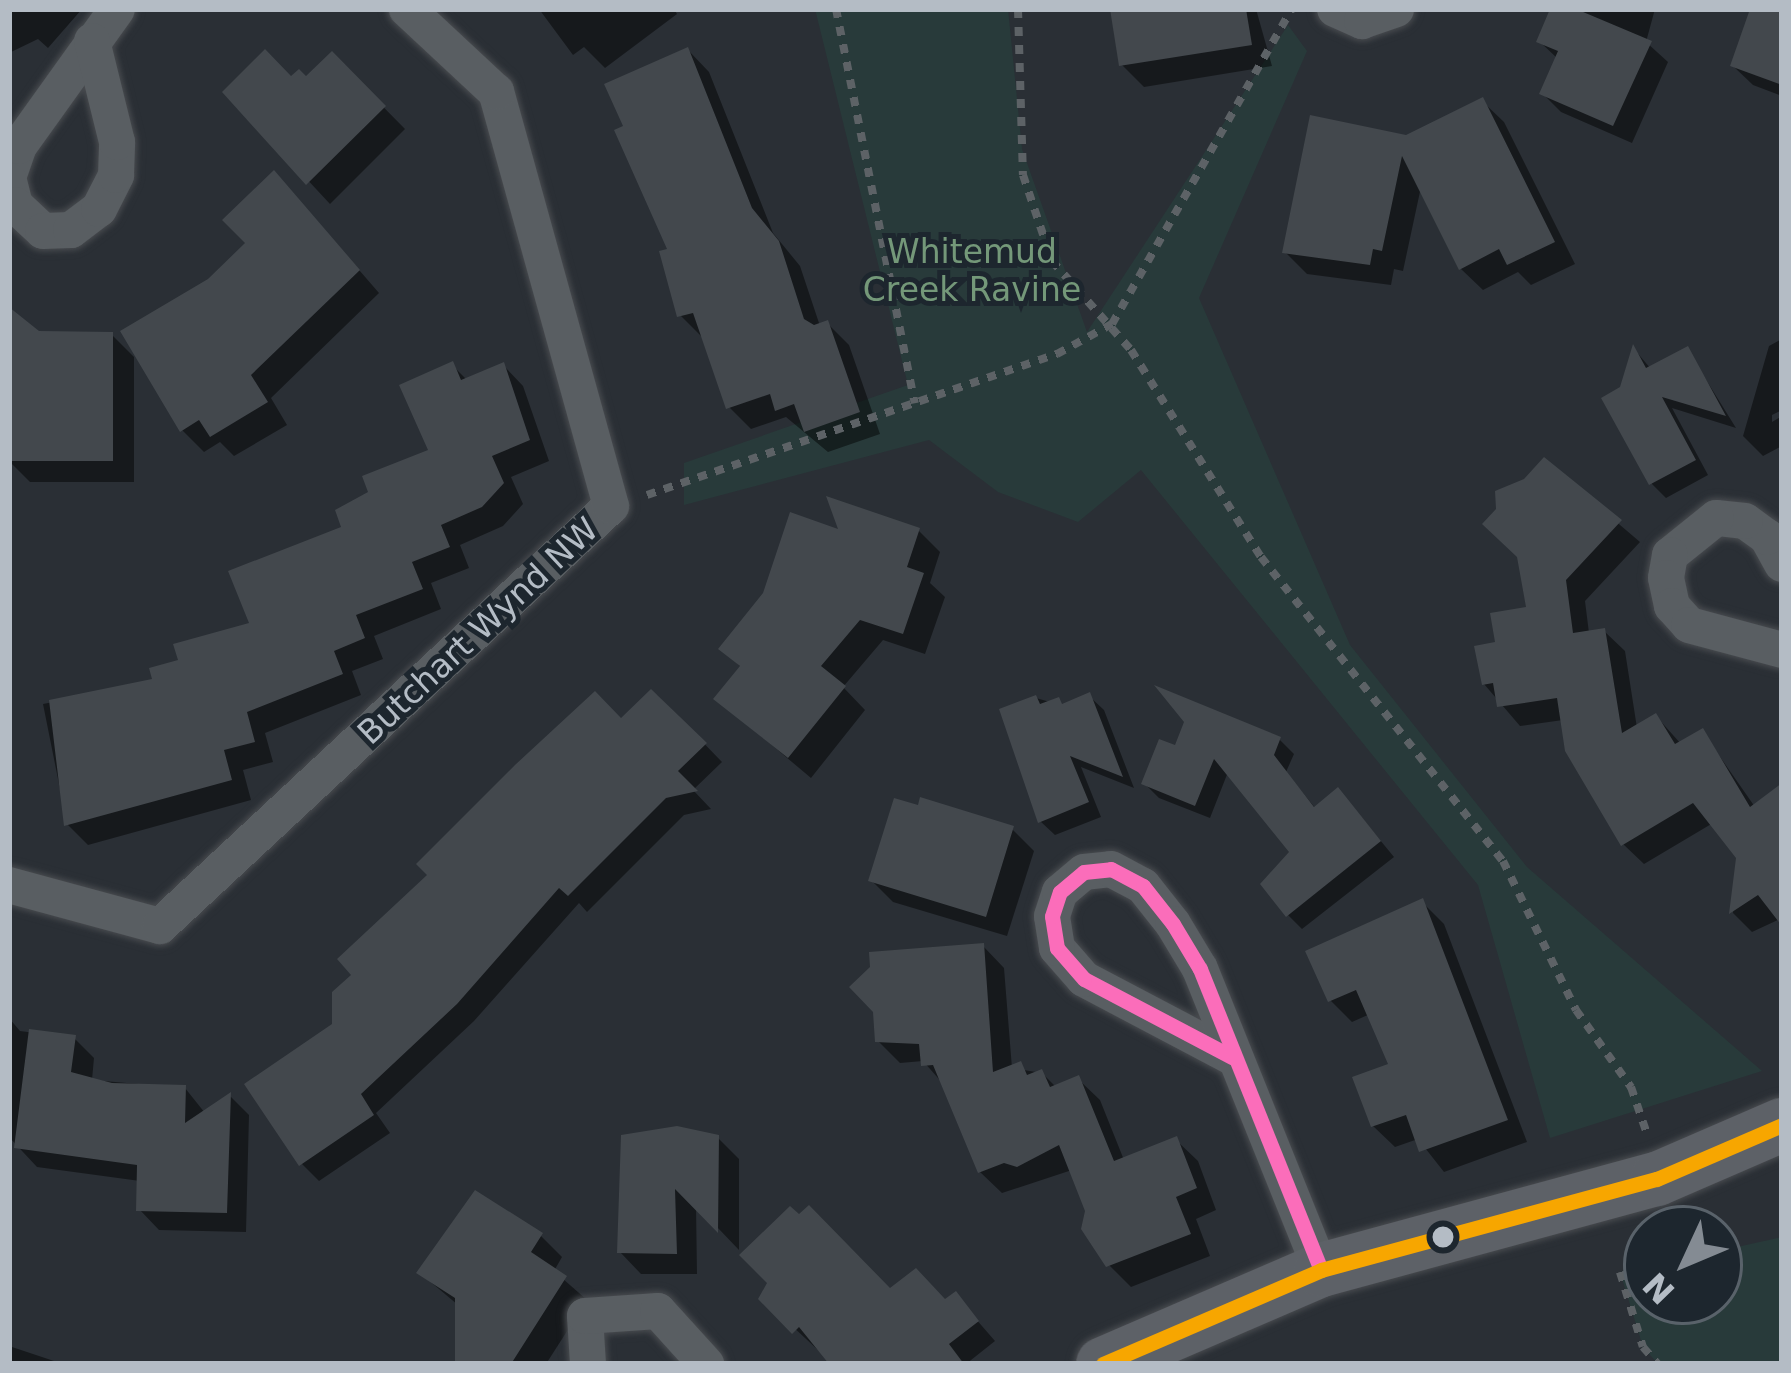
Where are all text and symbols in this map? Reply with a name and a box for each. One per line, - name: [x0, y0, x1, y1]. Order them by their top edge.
- park label: Whitemud Creek Ravine: [863, 232, 1081, 310]
- street label: Butchart Wynd NW: [350, 509, 606, 753]
- north arrow: [1623, 1205, 1743, 1325]
- unlabelled marker: [1432, 1226, 1454, 1248]
- text: N: [1635, 1265, 1683, 1312]

